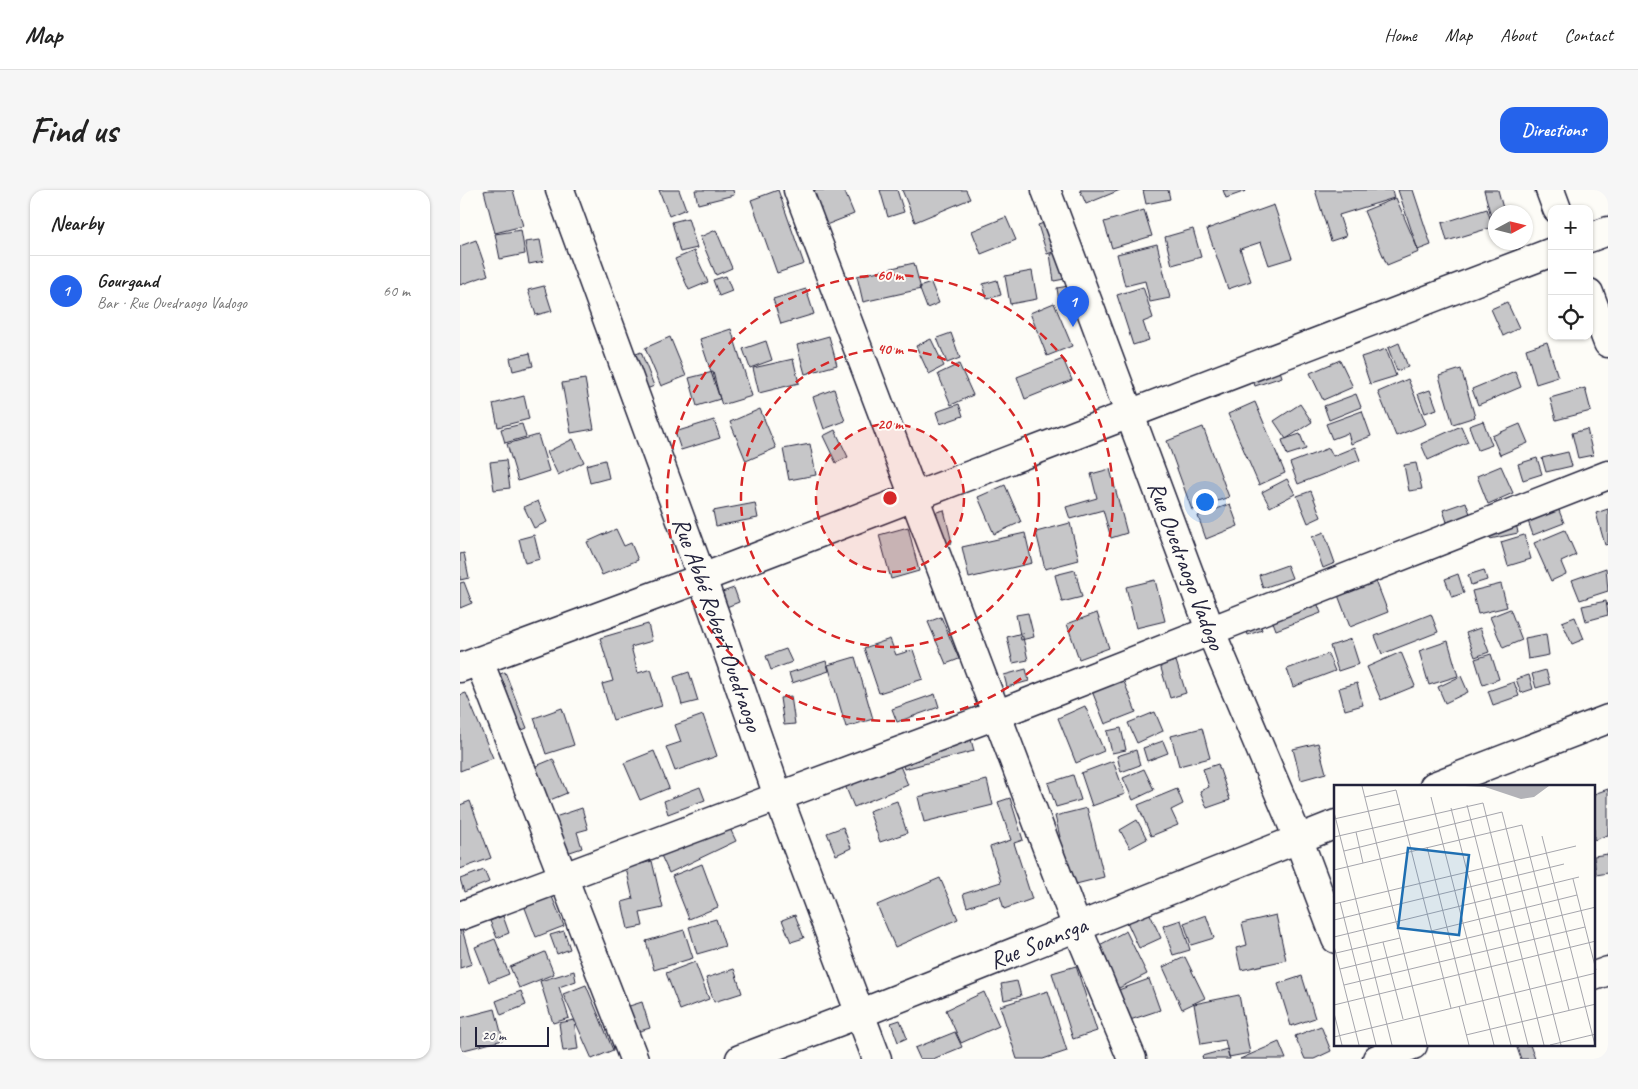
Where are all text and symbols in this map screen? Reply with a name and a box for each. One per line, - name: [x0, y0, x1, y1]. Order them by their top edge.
- text: Map: [25, 20, 62, 50]
- text: Home: [1384, 24, 1417, 46]
- text: Map: [1445, 24, 1472, 46]
- text: About: [1500, 24, 1536, 46]
- text: Contact: [1564, 24, 1613, 46]
- button: Directions: [1500, 107, 1608, 153]
- text: Find us: [30, 108, 117, 153]
- north arrow: [1488, 205, 1533, 250]
- map controls: [1548, 205, 1593, 340]
- button: +: [1548, 205, 1593, 250]
- text: Nearby: [50, 210, 103, 236]
- button: −: [1548, 250, 1593, 295]
- text: 60 m: [877, 266, 904, 285]
- text: Gourgand: [97, 269, 158, 293]
- text: 1: [62, 281, 70, 301]
- text: 60 m: [383, 281, 410, 301]
- pin: 1: [1057, 286, 1089, 327]
- text: Bar · Rue Ouedraogo Vadogo: [97, 293, 247, 313]
- button: locate: [1548, 295, 1593, 340]
- text: 40 m: [877, 340, 904, 359]
- text: 20 m: [877, 415, 904, 434]
- street label: Rue Ouedraogo Vadogo: [1141, 477, 1232, 656]
- centre of rings: [881, 489, 899, 507]
- your location: [1192, 489, 1218, 515]
- street label: Rue Abbé Robert Ouedraogo: [666, 513, 770, 737]
- inset map: [1334, 785, 1596, 1046]
- street label: Rue Soansga: [985, 909, 1093, 976]
- scale bar: [475, 1024, 549, 1047]
- text: 20 m: [482, 1027, 506, 1044]

